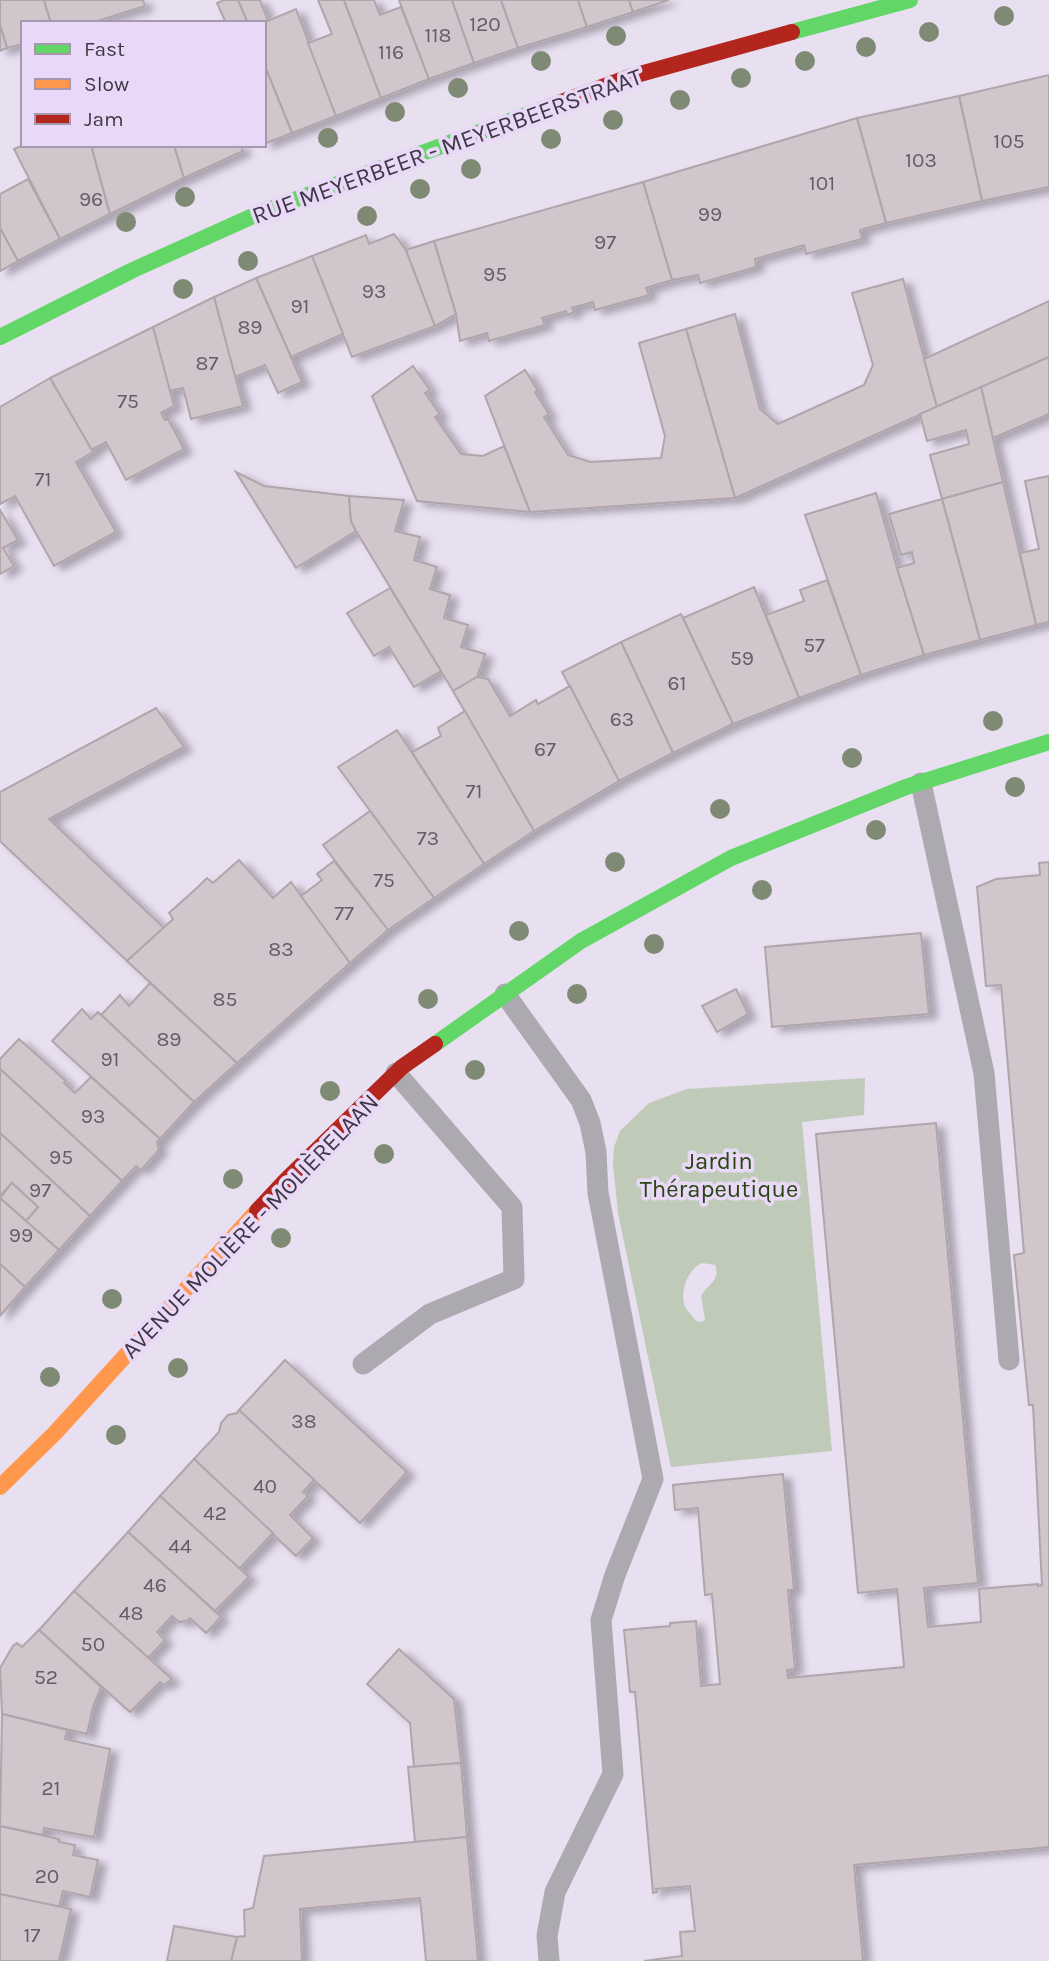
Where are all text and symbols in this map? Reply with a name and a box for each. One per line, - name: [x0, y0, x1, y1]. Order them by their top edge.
- house number: 120: [469, 12, 501, 36]
- legend: [21, 21, 266, 147]
- house number: 118: [425, 23, 451, 47]
- text: Fast: [84, 37, 125, 61]
- house number: 116: [378, 40, 404, 64]
- street label: RUE MEYERBEER - MEYERBEERSTRAAT: [248, 62, 646, 230]
- text: Slow: [84, 72, 129, 96]
- text: Jam: [84, 107, 124, 131]
- house number: 105: [993, 129, 1025, 153]
- house number: 103: [905, 148, 937, 172]
- house number: 101: [809, 171, 835, 195]
- house number: 96: [79, 187, 103, 211]
- house number: 99: [698, 202, 722, 226]
- house number: 97: [594, 230, 616, 254]
- house number: 95: [483, 262, 507, 286]
- house number: 93: [362, 279, 386, 303]
- house number: 91: [290, 294, 310, 318]
- house number: 89: [237, 315, 263, 339]
- house number: 87: [196, 351, 219, 375]
- house number: 75: [117, 389, 139, 413]
- house number: 71: [35, 467, 51, 491]
- house number: 57: [803, 633, 825, 657]
- house number: 59: [730, 646, 754, 670]
- house number: 61: [668, 671, 686, 695]
- house number: 63: [610, 707, 634, 731]
- house number: 67: [534, 737, 556, 761]
- house number: 71: [466, 779, 482, 803]
- house number: 73: [417, 826, 439, 850]
- house number: 75: [373, 868, 395, 892]
- house number: 77: [334, 901, 354, 925]
- house number: 83: [268, 937, 294, 961]
- house number: 85: [213, 987, 237, 1011]
- house number: 89: [156, 1027, 182, 1051]
- house number: 91: [100, 1047, 120, 1071]
- street label: AVENUE MOLIÈRE - MOLIÈRELAAN: [115, 1087, 384, 1364]
- house number: 93: [81, 1104, 105, 1128]
- house number: 95: [49, 1145, 73, 1169]
- park label: Jardin Thérapeutique: [640, 1147, 798, 1203]
- house number: 97: [29, 1178, 51, 1202]
- house number: 99: [9, 1223, 33, 1247]
- house number: 38: [291, 1409, 317, 1433]
- house number: 40: [253, 1474, 277, 1498]
- house number: 42: [203, 1501, 227, 1525]
- house number: 44: [168, 1534, 192, 1558]
- house number: 46: [143, 1573, 167, 1597]
- house number: 48: [119, 1601, 143, 1625]
- house number: 50: [81, 1632, 105, 1656]
- house number: 52: [34, 1665, 58, 1689]
- house number: 21: [41, 1776, 61, 1800]
- house number: 20: [35, 1864, 59, 1888]
- house number: 17: [24, 1923, 41, 1947]

